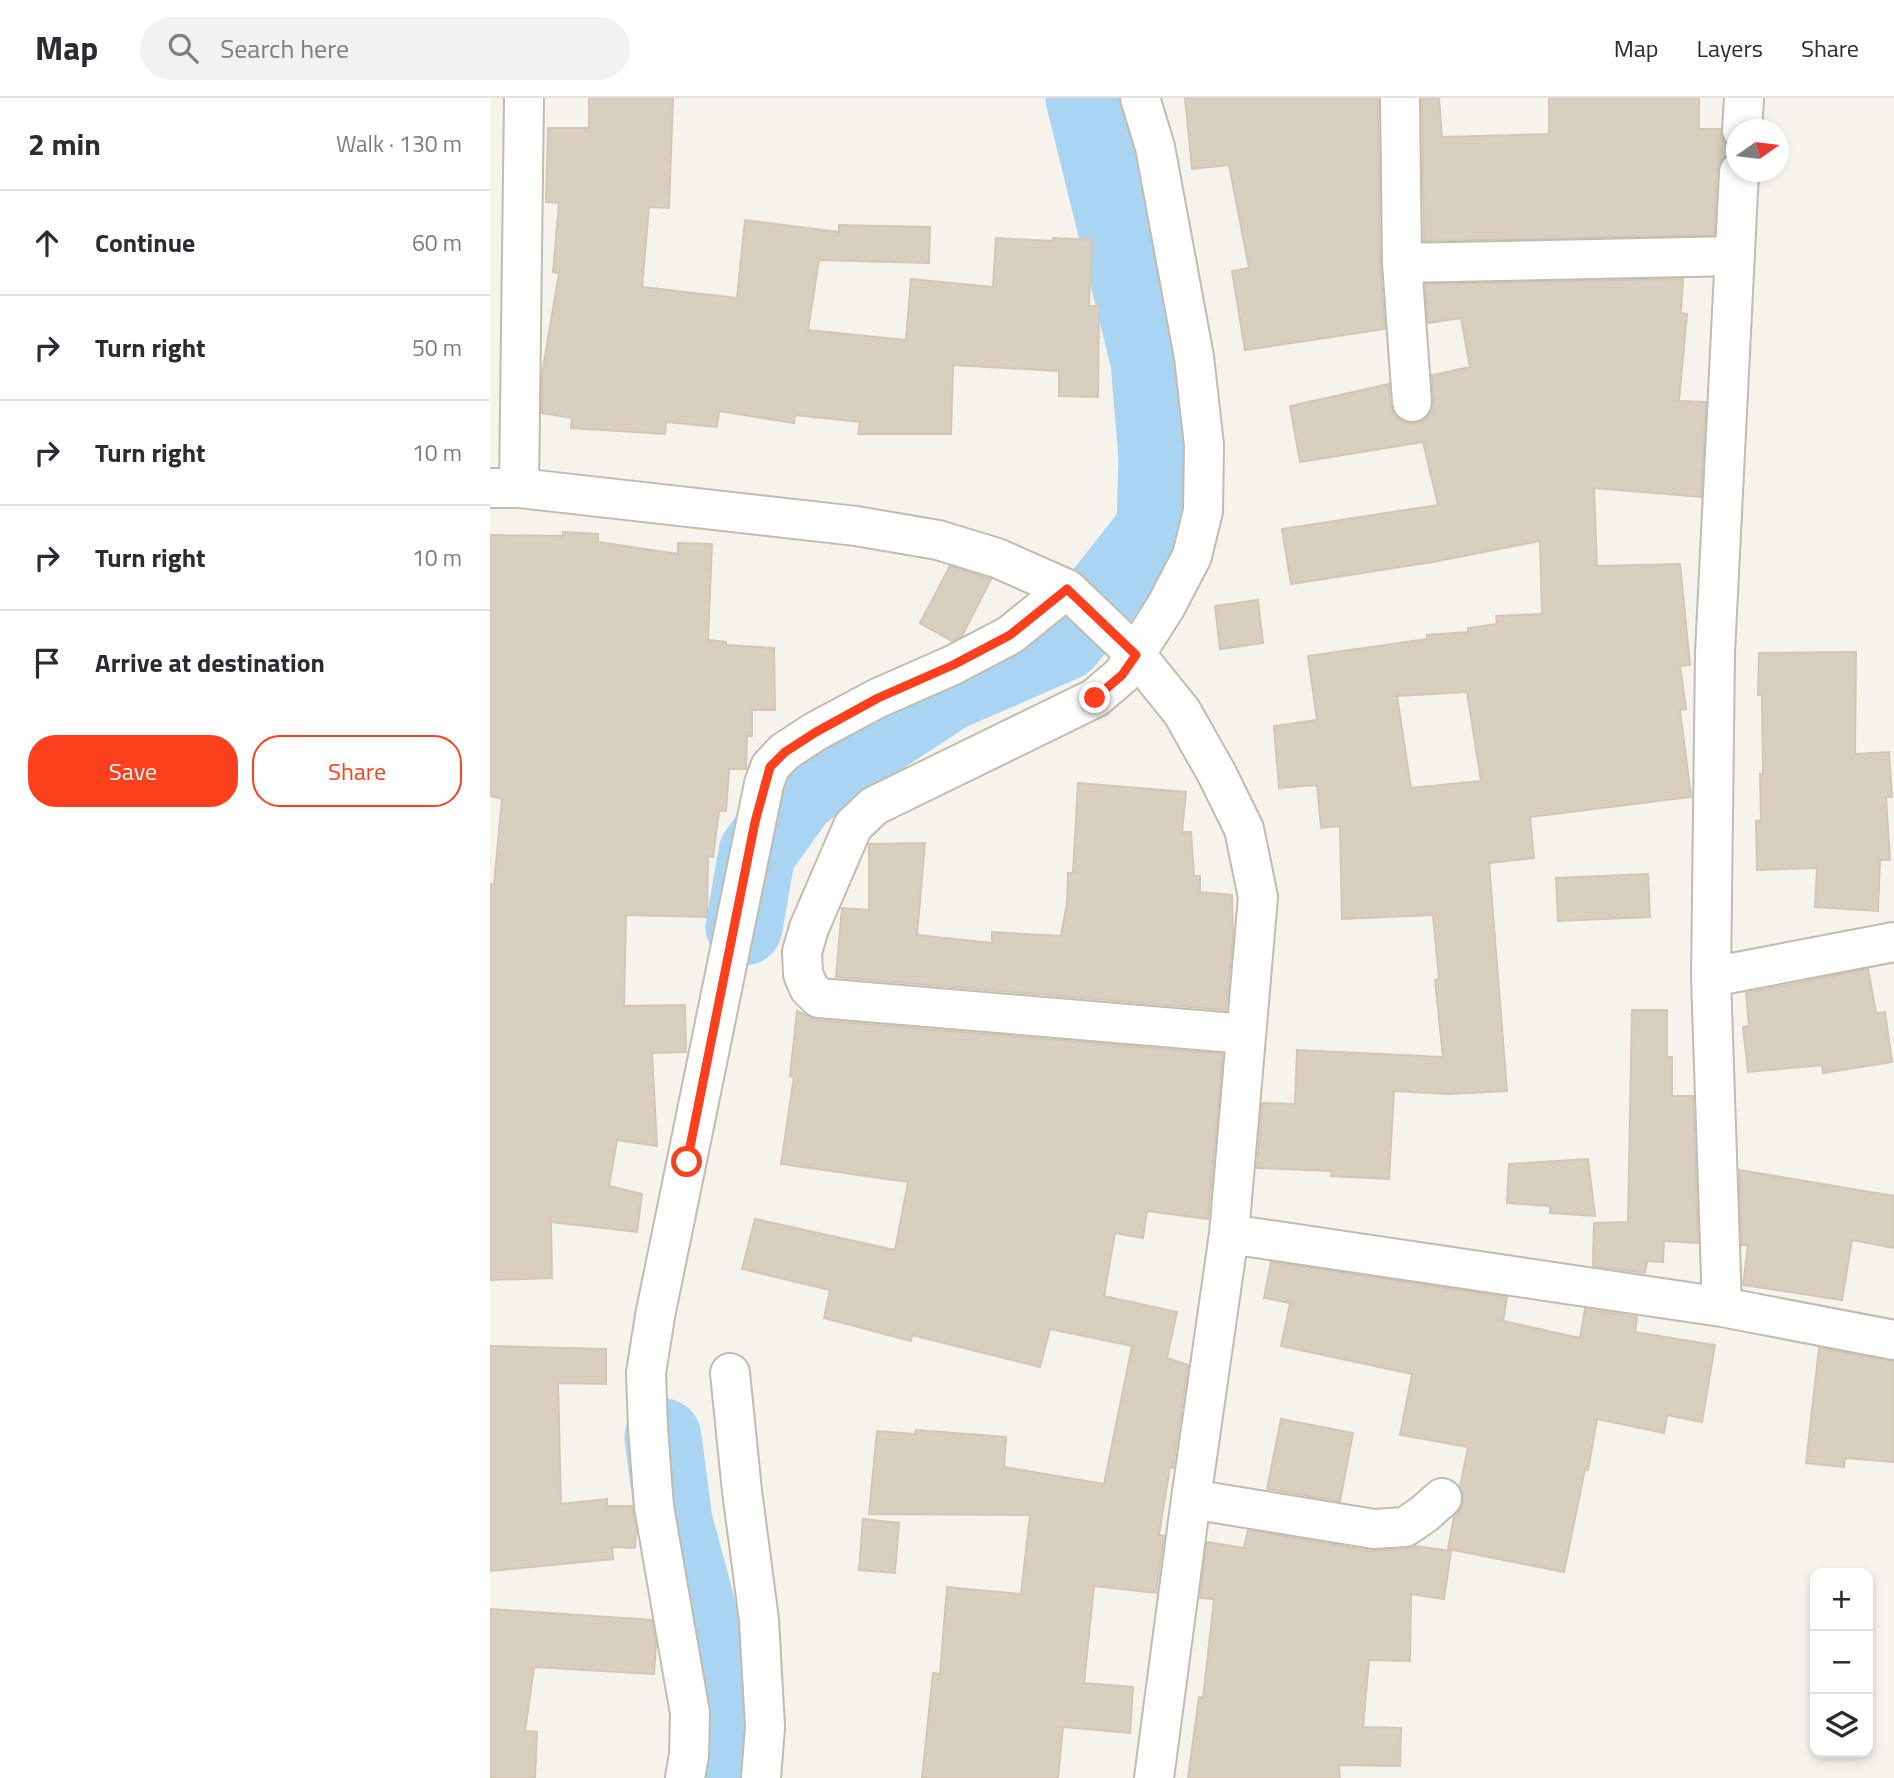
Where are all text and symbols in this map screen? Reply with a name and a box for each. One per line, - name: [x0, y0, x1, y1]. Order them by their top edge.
- search box: [140, 17, 630, 80]
- text: Map: [35, 23, 98, 73]
- icon: search: [164, 29, 202, 67]
- text: Search here: [220, 29, 349, 68]
- text: Map: [1614, 30, 1659, 66]
- text: Layers: [1697, 30, 1763, 66]
- text: Share: [1801, 30, 1859, 66]
- north arrow: [1726, 119, 1789, 182]
- text: 2 min: [28, 121, 101, 167]
- text: Walk · 130 m: [336, 126, 462, 161]
- text: Continue: [95, 223, 195, 262]
- icon: ahead: [28, 224, 66, 262]
- text: 60 m: [412, 225, 462, 260]
- text: Turn right: [95, 328, 206, 367]
- icon: right: [28, 329, 66, 367]
- text: 50 m: [412, 330, 462, 365]
- text: Turn right: [95, 433, 206, 472]
- icon: right: [28, 434, 66, 472]
- text: 10 m: [412, 435, 462, 470]
- text: Turn right: [95, 538, 206, 577]
- icon: right: [28, 539, 66, 577]
- text: 10 m: [412, 540, 462, 575]
- text: Arrive at destination: [95, 643, 325, 682]
- icon: arrive: [28, 644, 66, 682]
- route end: [1079, 682, 1110, 713]
- button: Save: [28, 735, 238, 807]
- button: Share: [252, 735, 462, 807]
- route start: [671, 1146, 702, 1177]
- map controls: [1810, 1568, 1873, 1757]
- button: +: [1810, 1568, 1873, 1631]
- button: −: [1810, 1631, 1873, 1694]
- button: layers: [1810, 1694, 1873, 1757]

